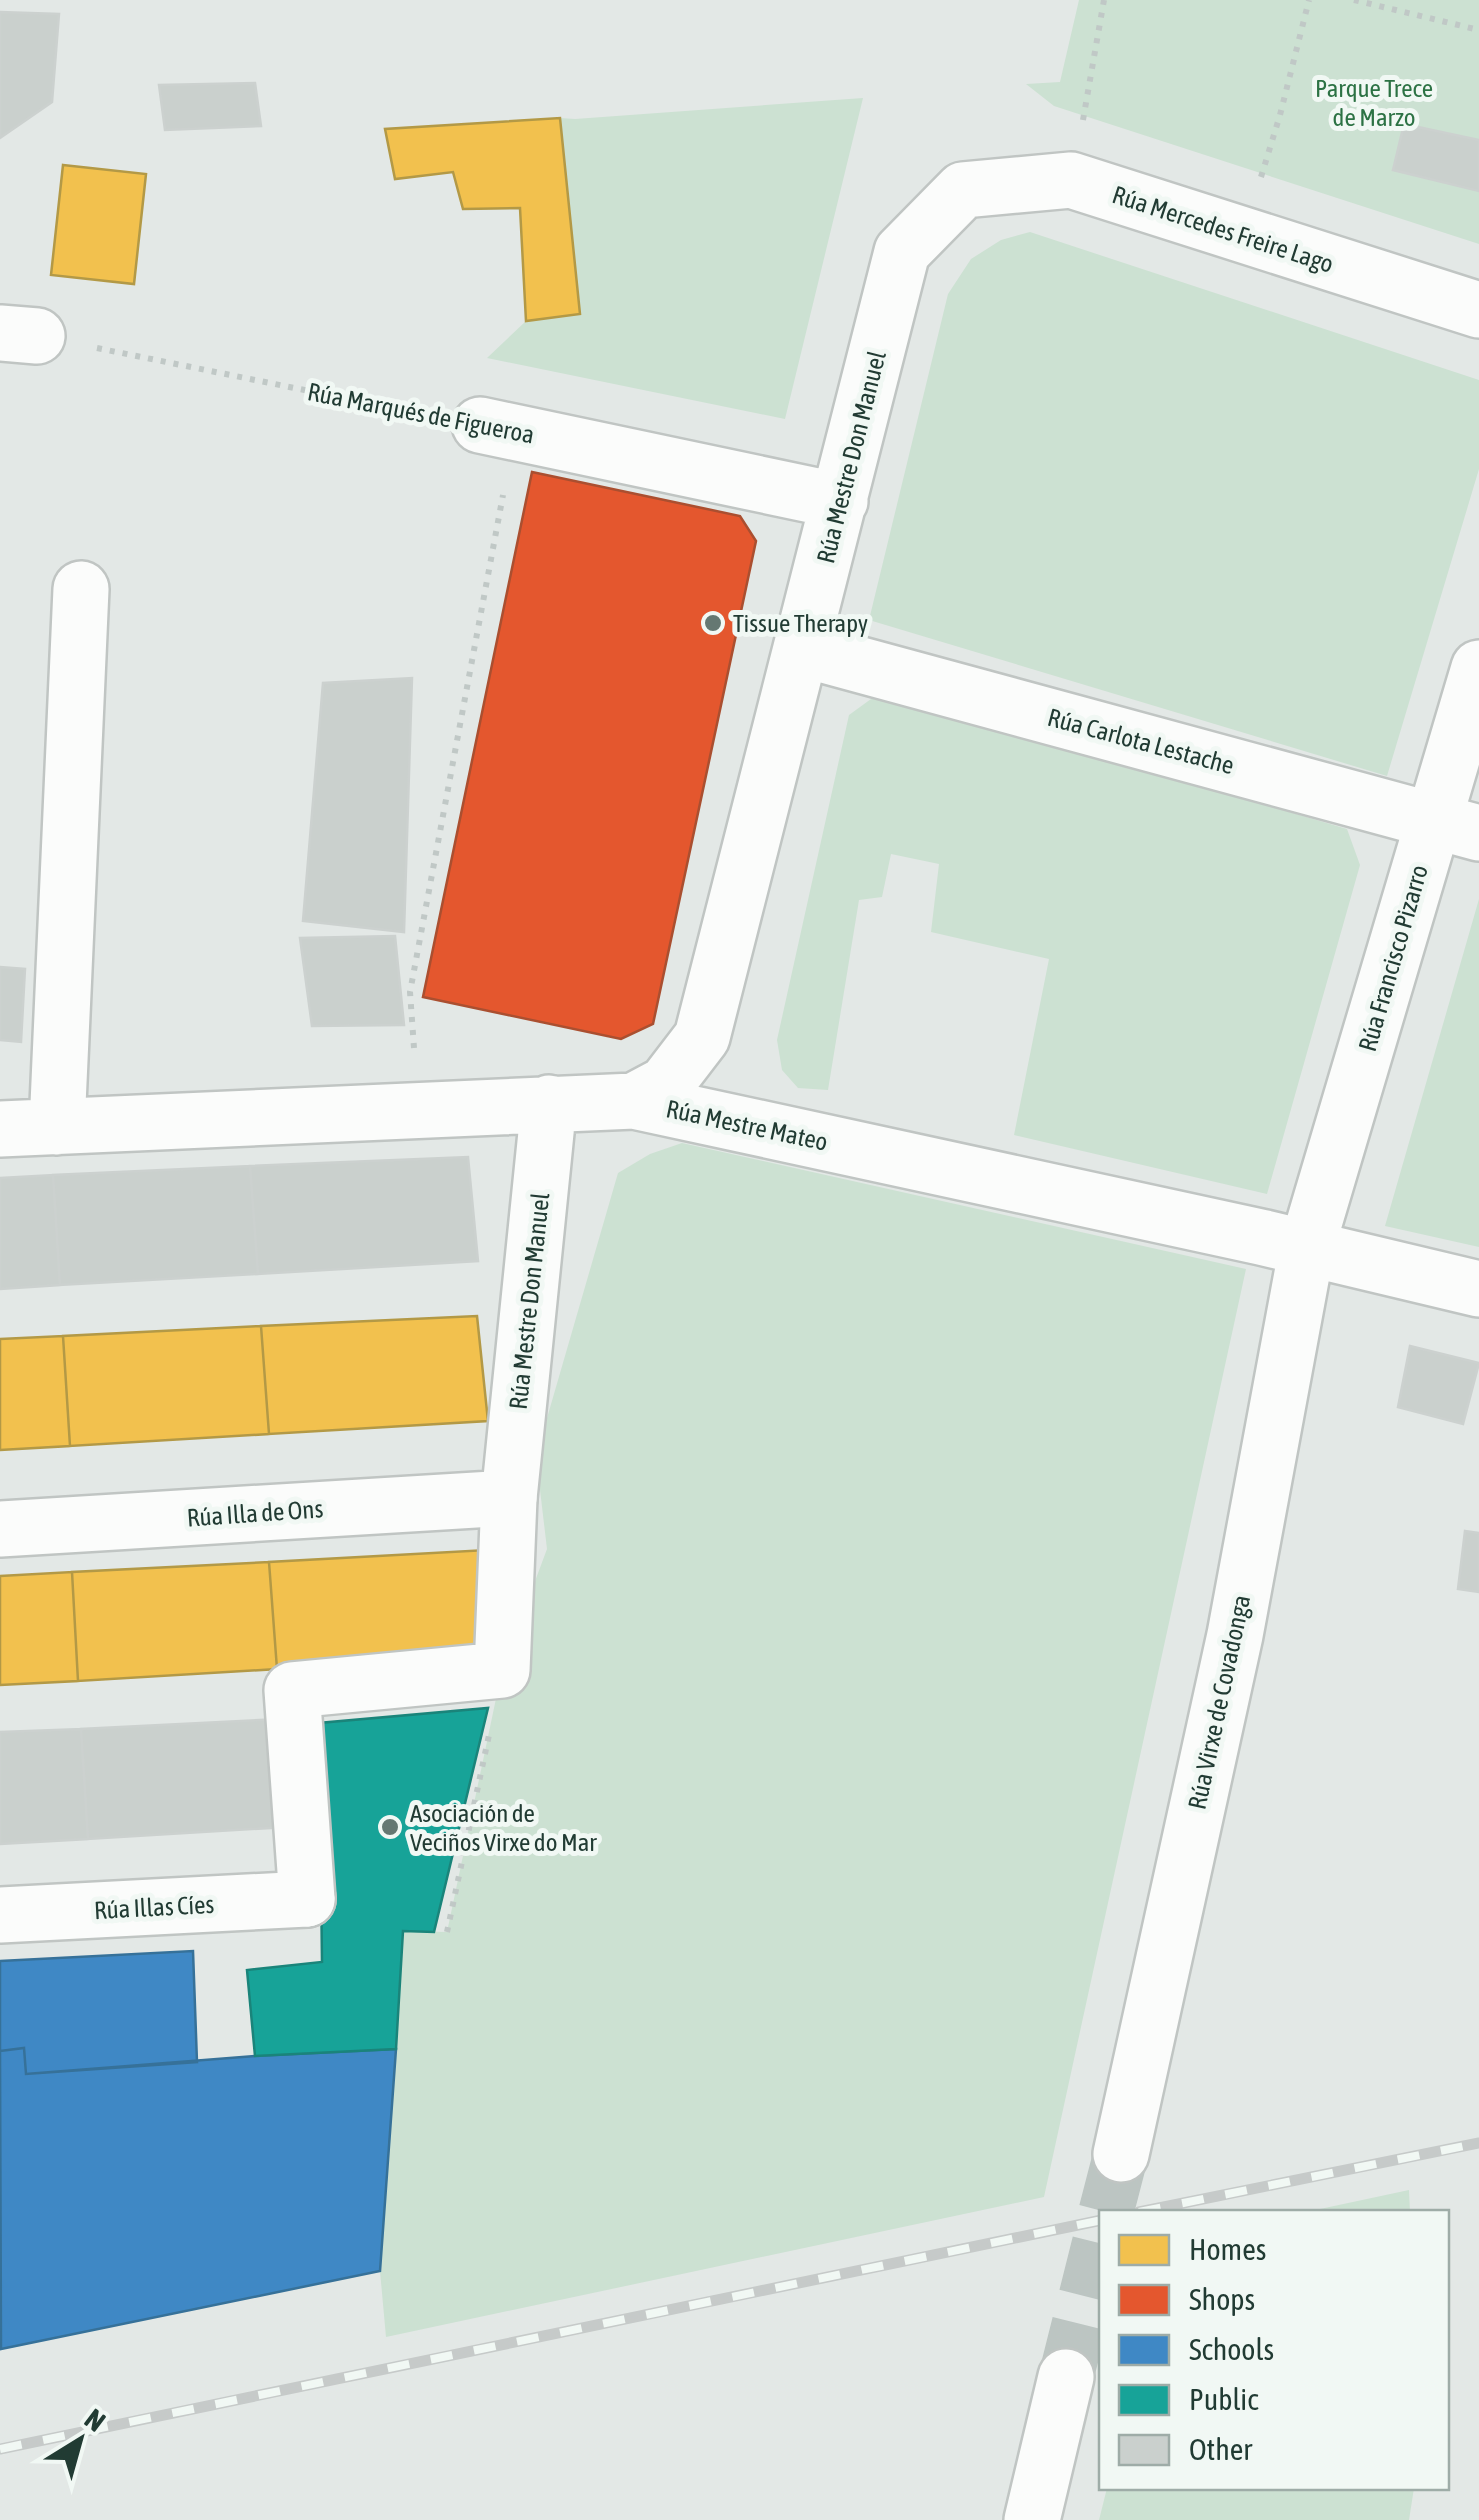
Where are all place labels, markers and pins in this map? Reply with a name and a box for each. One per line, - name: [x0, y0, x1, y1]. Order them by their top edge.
- place label: Tissue Therapy: [733, 609, 868, 637]
- marker: Tissue Therapy: [702, 612, 724, 634]
- place label: Asociación de Veciños Virxe do Mar: [410, 1799, 597, 1856]
- marker: Asociación de Veciños Virxe do Mar: [379, 1816, 401, 1838]

